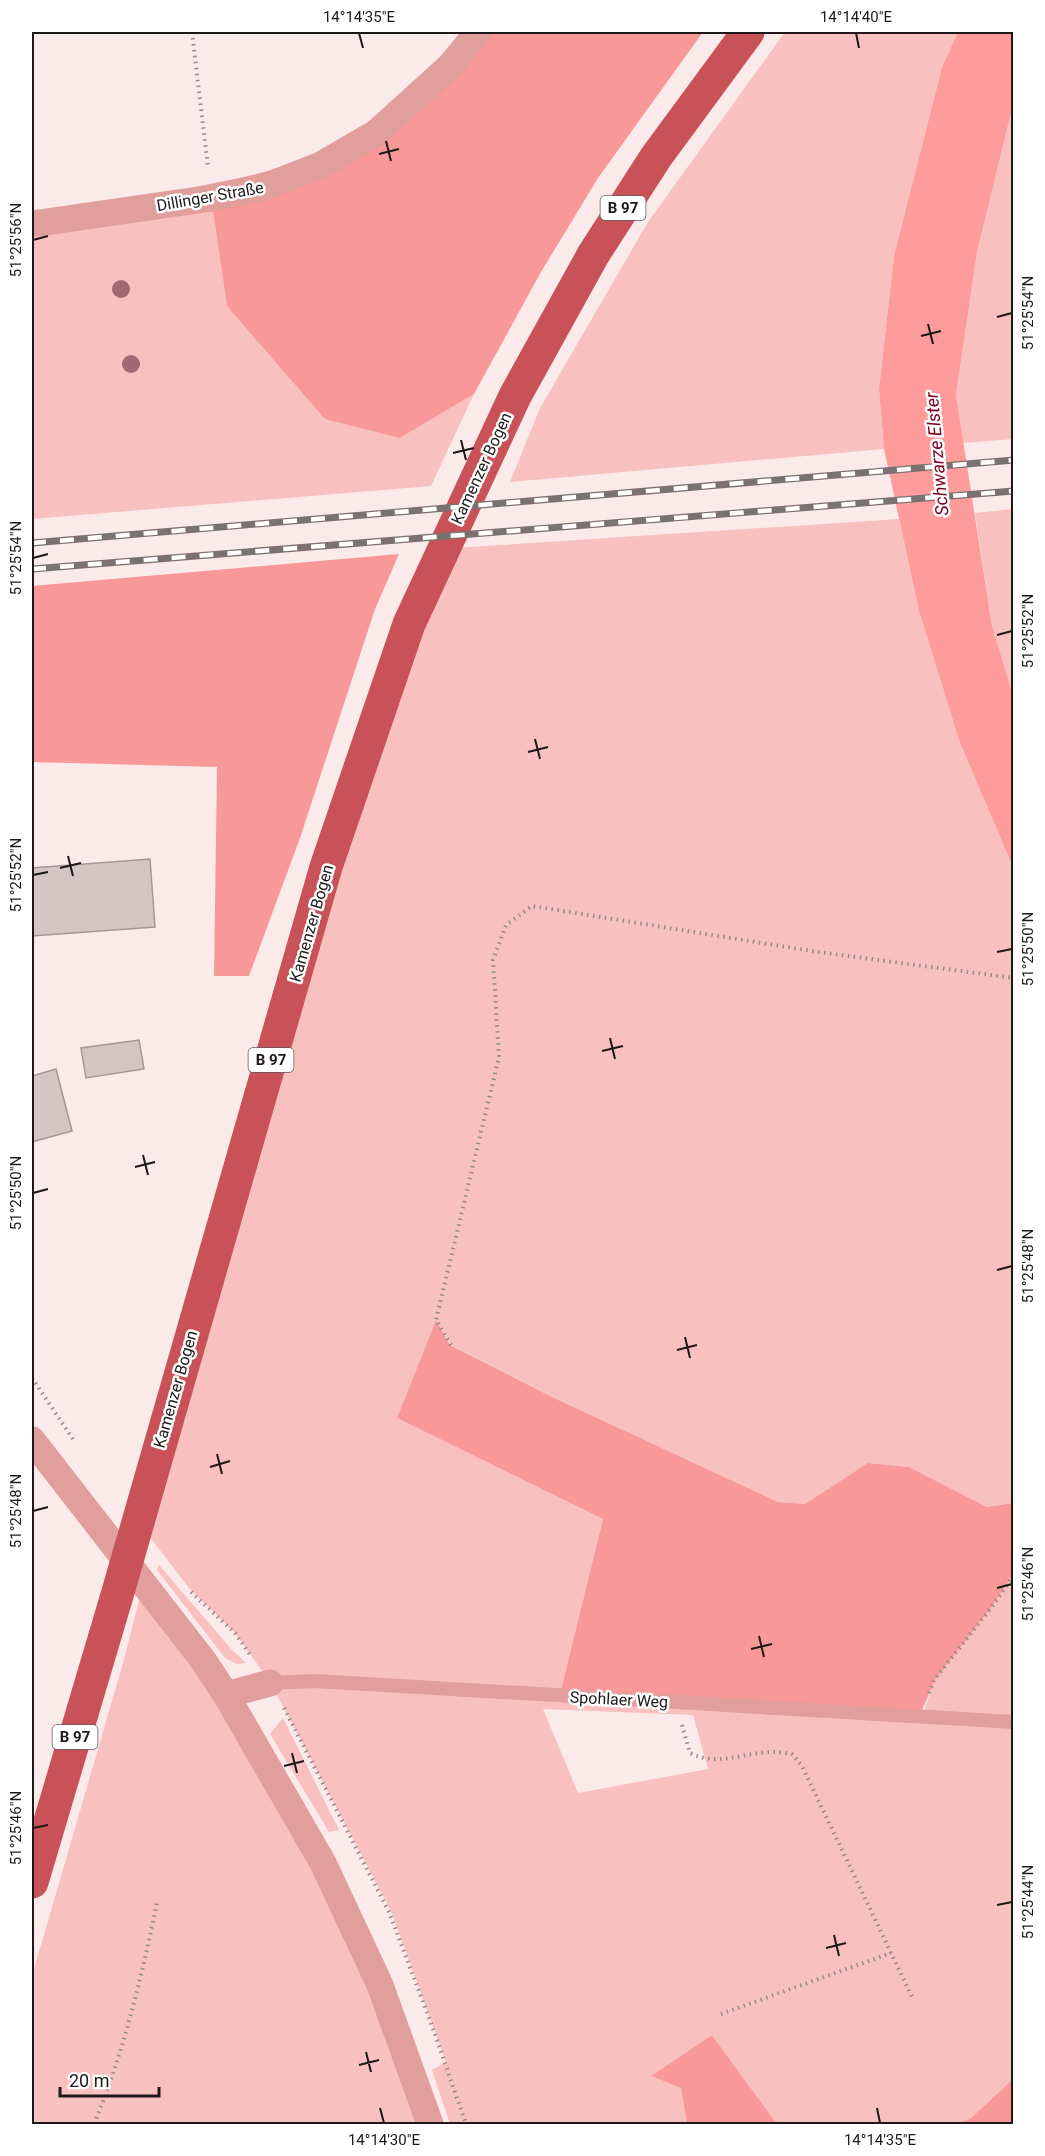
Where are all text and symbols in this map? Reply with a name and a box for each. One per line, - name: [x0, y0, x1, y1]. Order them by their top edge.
- text: 14°14'35"E: [323, 8, 396, 26]
- text: 14°14'40"E: [820, 8, 893, 26]
- street label: Dillinger Straße: [155, 178, 265, 215]
- road number: B 97: [600, 196, 646, 220]
- text: 51°25'56"N: [7, 203, 25, 277]
- text: 51°25'54"N: [1019, 276, 1037, 350]
- water label: Schwarze Elster: [921, 390, 952, 517]
- street label: Kamenzer Bogen: [447, 409, 516, 527]
- text: 51°25'54"N: [7, 521, 25, 595]
- text: 51°25'52"N: [1019, 594, 1037, 668]
- text: 51°25'52"N: [7, 838, 25, 912]
- street label: Kamenzer Bogen: [286, 862, 337, 984]
- text: 51°25'50"N: [1019, 912, 1037, 986]
- road number: B 97: [248, 1048, 294, 1072]
- text: 51°25'50"N: [7, 1156, 25, 1230]
- text: 51°25'48"N: [1019, 1229, 1037, 1303]
- street label: Kamenzer Bogen: [150, 1328, 201, 1450]
- text: 51°25'48"N: [7, 1474, 25, 1548]
- text: 51°25'46"N: [1019, 1547, 1037, 1621]
- street label: Spohlaer Weg: [569, 1687, 669, 1712]
- road number: B 97: [52, 1725, 98, 1749]
- text: 51°25'46"N: [7, 1791, 25, 1865]
- text: 51°25'44"N: [1019, 1865, 1037, 1939]
- scale bar: [60, 2060, 159, 2098]
- text: 20 m: [69, 2070, 109, 2091]
- text: 14°14'30"E: [348, 2131, 421, 2149]
- text: 14°14'35"E: [844, 2131, 917, 2149]

